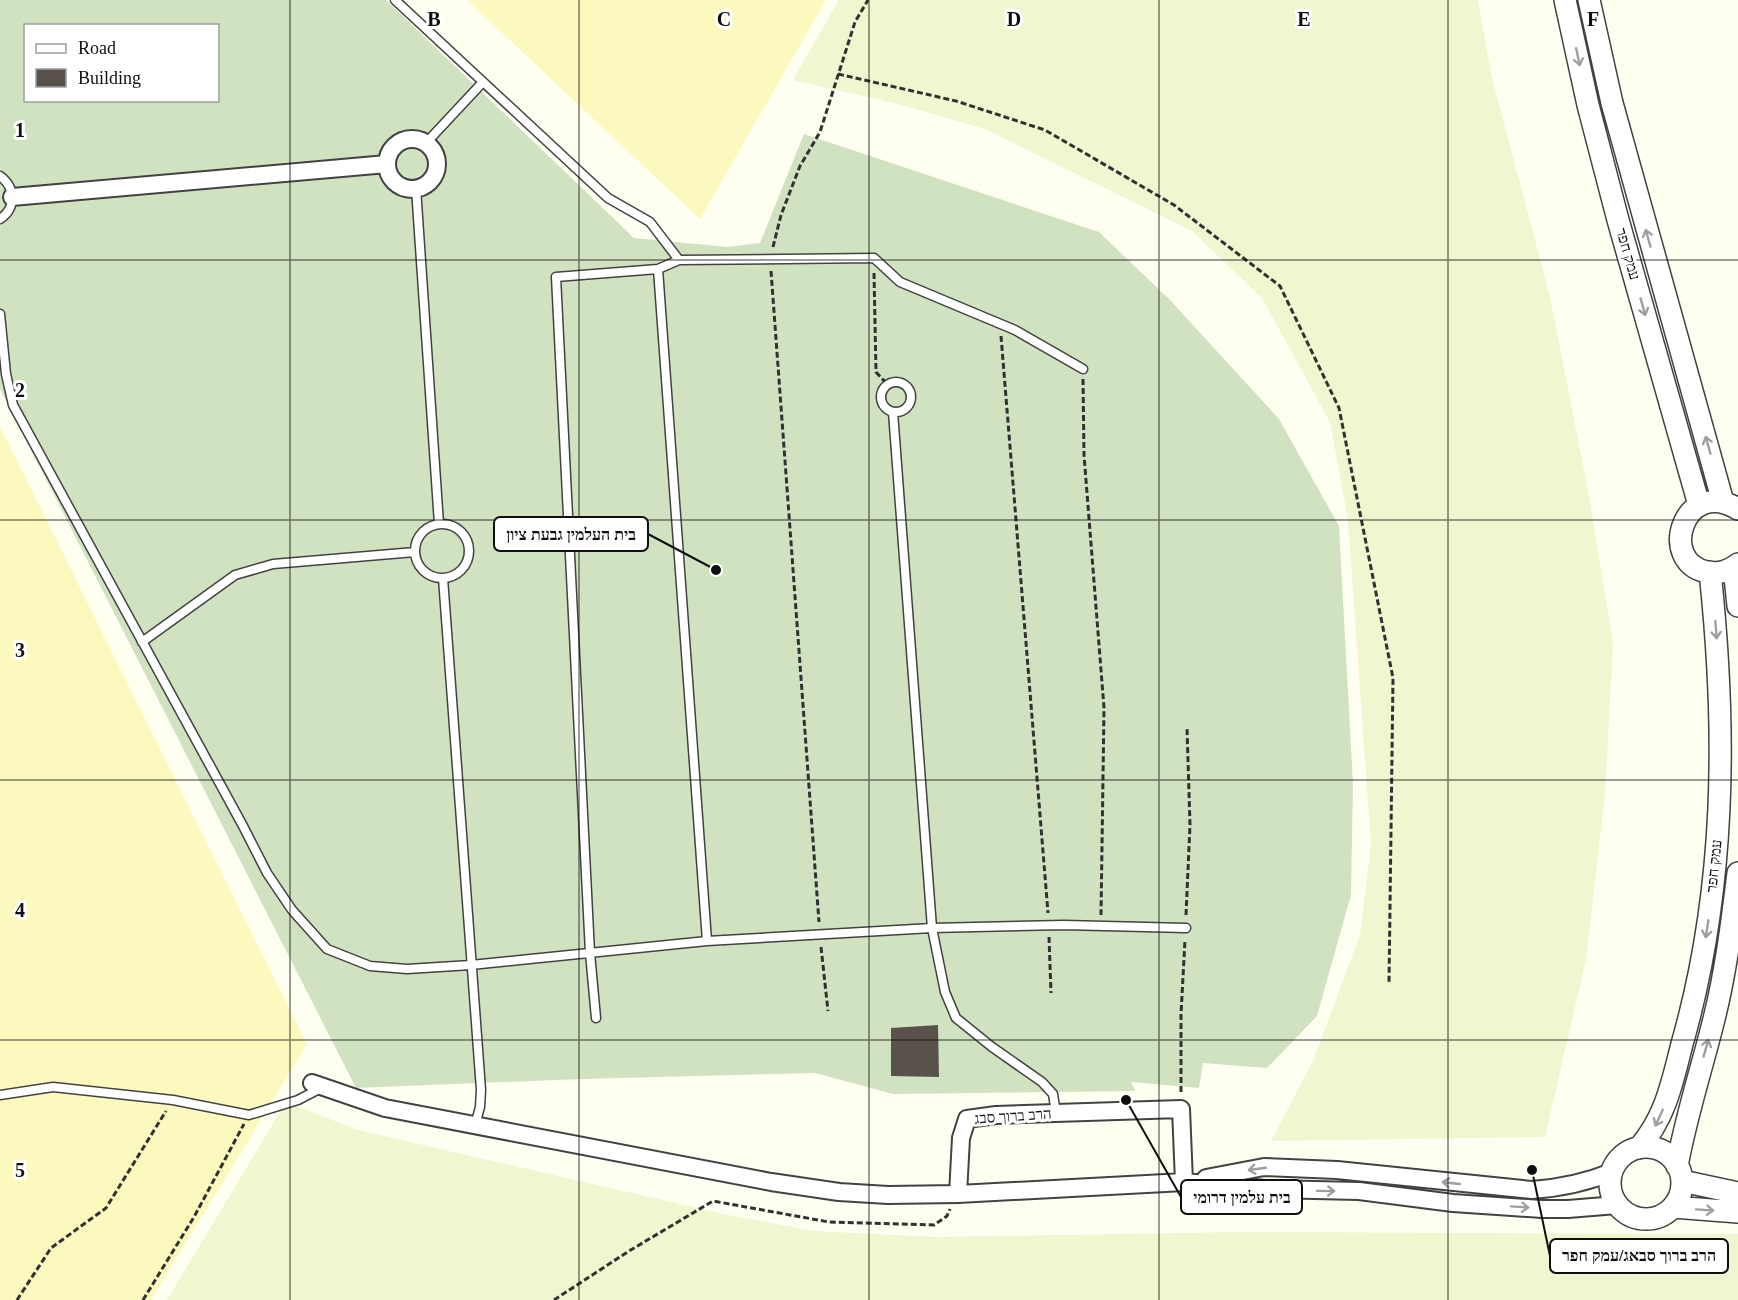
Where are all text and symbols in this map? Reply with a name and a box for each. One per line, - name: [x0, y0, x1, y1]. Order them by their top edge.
- text: B: [427, 8, 441, 30]
- text: C: [717, 8, 731, 30]
- text: D: [1007, 8, 1021, 30]
- text: E: [1297, 8, 1311, 30]
- text: F: [1587, 8, 1599, 30]
- legend: [24, 24, 219, 102]
- text: Road: [78, 38, 116, 58]
- one-way arrow: [1572, 47, 1584, 66]
- text: Building: [78, 68, 141, 88]
- text: 1: [15, 119, 25, 141]
- street label: עמק חפר: [1613, 226, 1643, 282]
- one-way arrow: [1642, 229, 1654, 248]
- one-way arrow: [1638, 297, 1649, 316]
- text: 2: [15, 379, 25, 401]
- one-way arrow: [1702, 436, 1713, 455]
- callout: בית העלמין גבעת ציון: [494, 517, 648, 551]
- text: בית העלמין גבעת ציון: [506, 526, 636, 544]
- one-way arrow: [1711, 620, 1722, 640]
- text: 3: [15, 639, 25, 661]
- street label: עמק חפר: [1703, 839, 1725, 893]
- text: 4: [15, 899, 25, 921]
- one-way arrow: [1701, 919, 1712, 939]
- one-way arrow: [1701, 1039, 1712, 1058]
- street label: הרב ברוך סבג: [974, 1105, 1052, 1127]
- one-way arrow: [1653, 1108, 1664, 1126]
- text: 5: [15, 1159, 25, 1181]
- one-way arrow: [1248, 1163, 1267, 1174]
- one-way arrow: [1442, 1177, 1461, 1188]
- callout: בית עלמין דרומי: [1181, 1180, 1302, 1214]
- one-way arrow: [1316, 1185, 1336, 1196]
- text: בית עלמין דרומי: [1193, 1189, 1291, 1207]
- one-way arrow: [1510, 1202, 1530, 1213]
- one-way arrow: [1695, 1204, 1715, 1215]
- callout: הרב ברוך סבאג/עמק חפר: [1550, 1239, 1728, 1273]
- text: הרב ברוך סבאג/עמק חפר: [1562, 1247, 1716, 1264]

